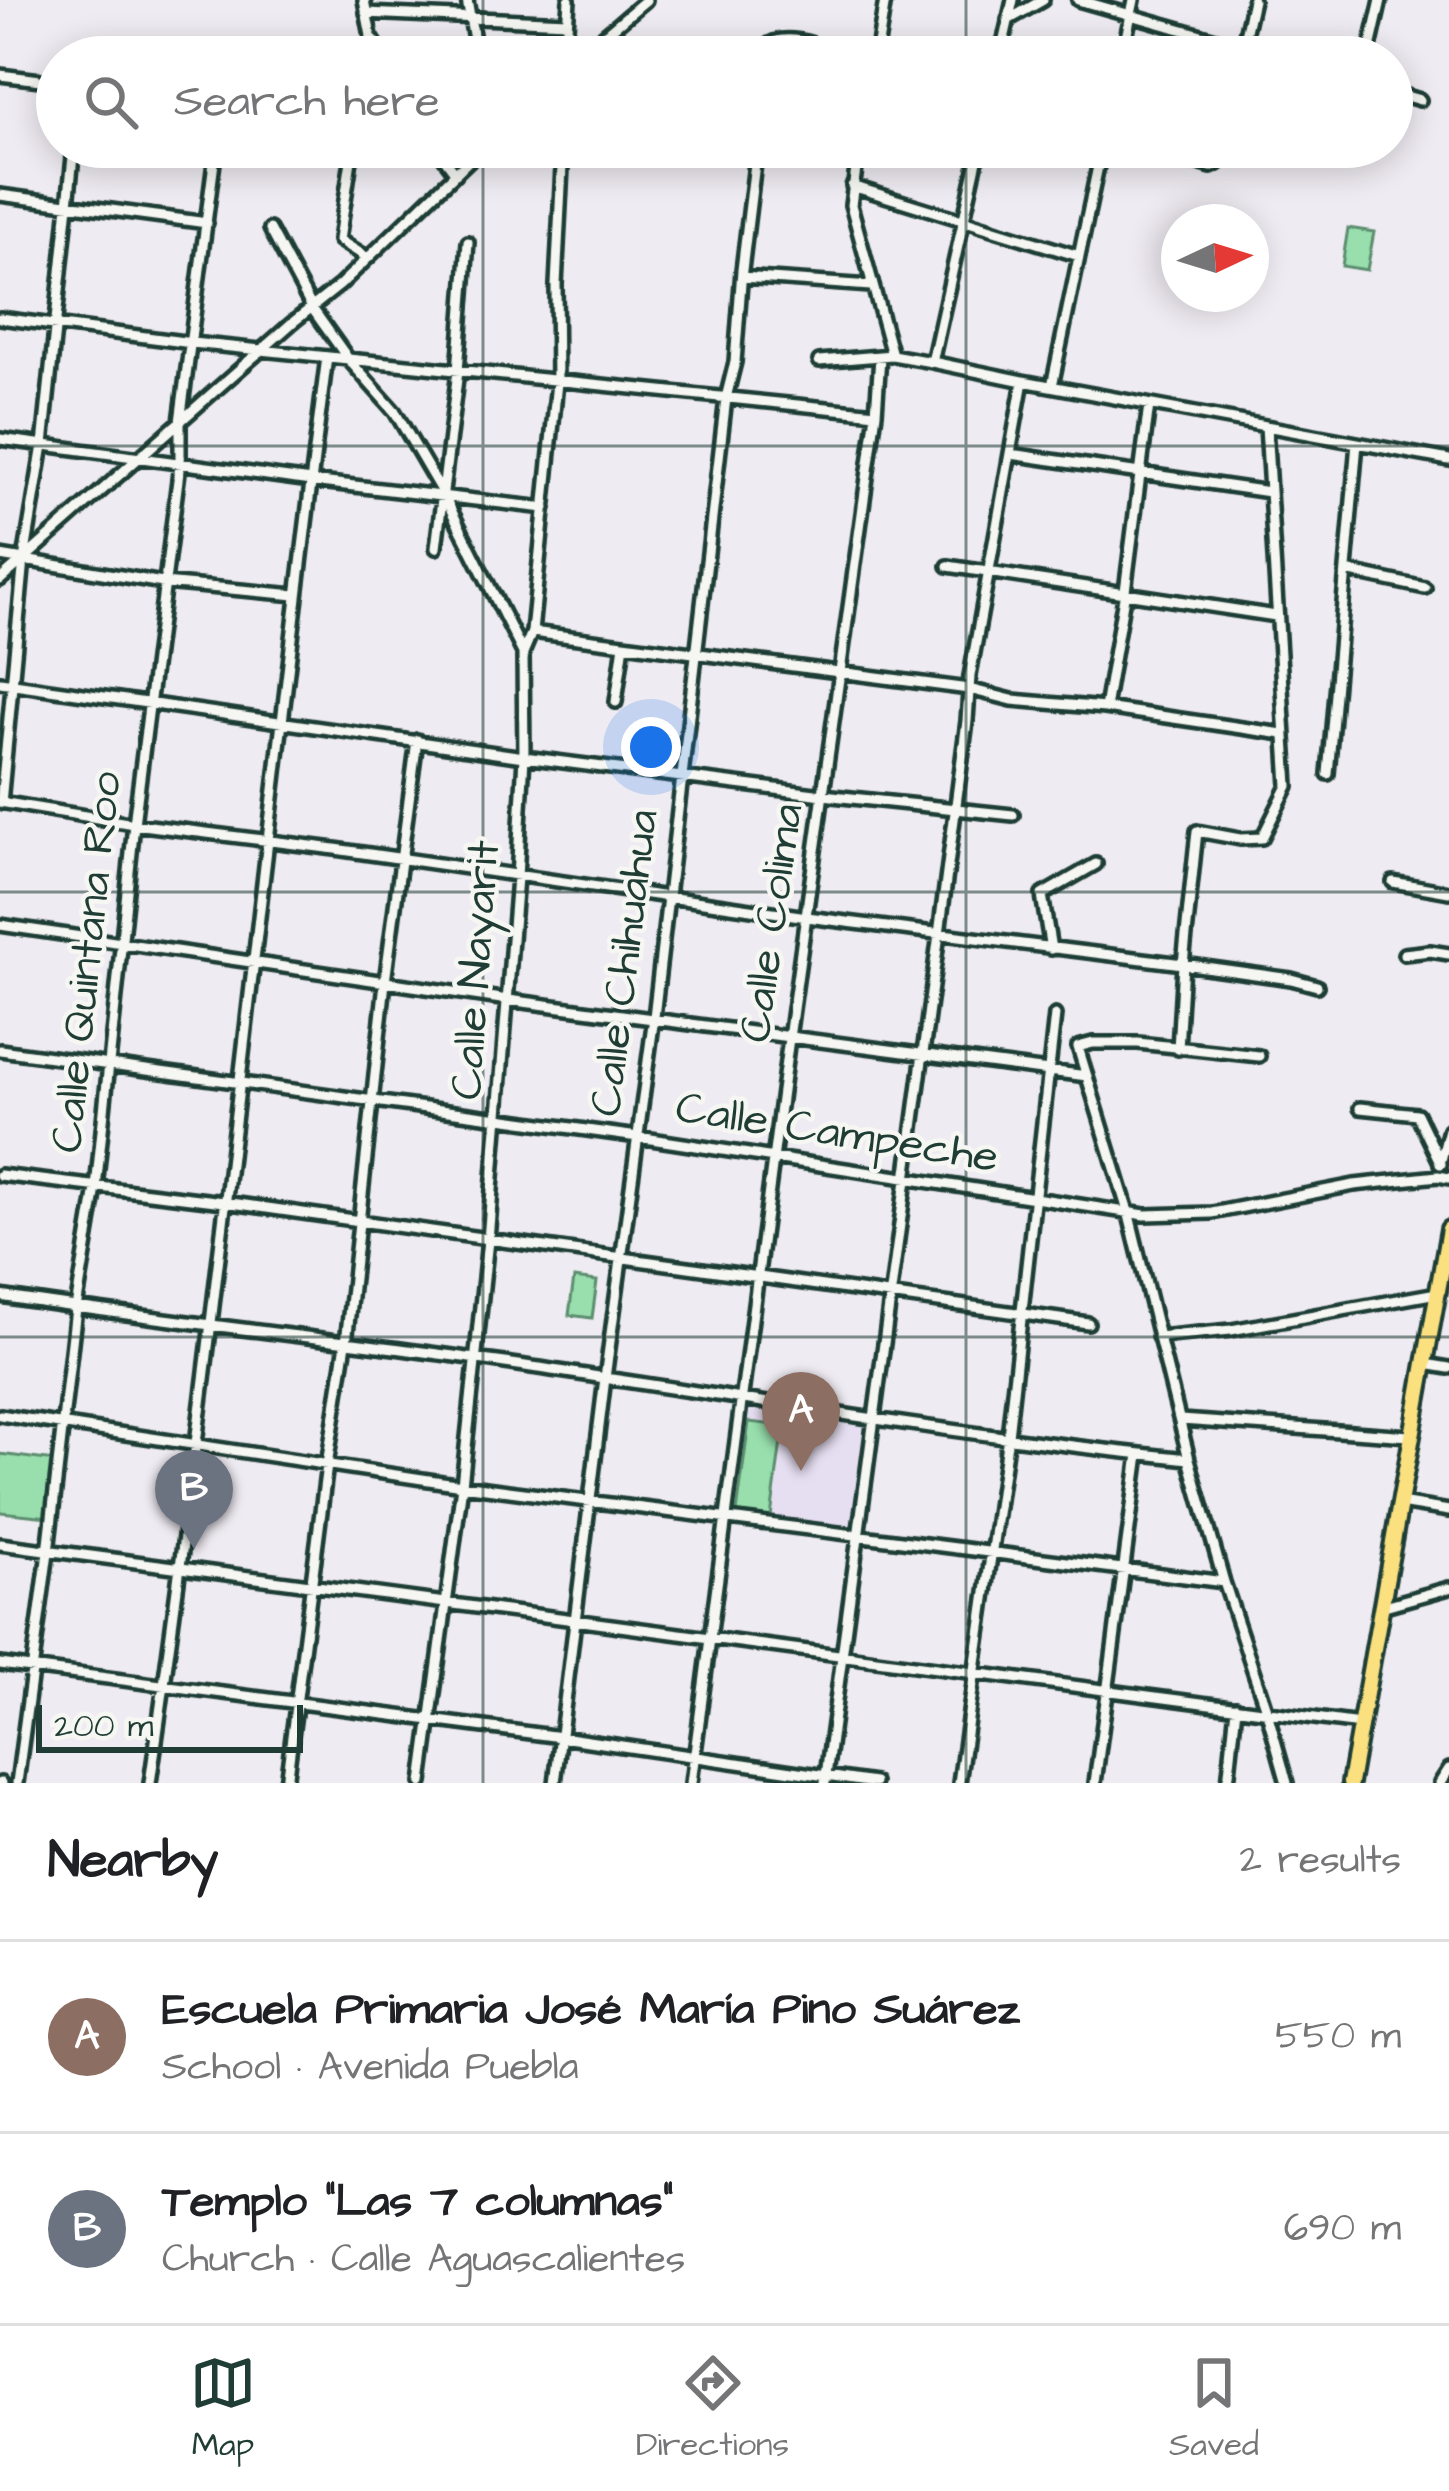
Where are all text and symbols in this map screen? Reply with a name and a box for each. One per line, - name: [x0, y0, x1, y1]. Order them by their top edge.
- search box: [36, 36, 1413, 168]
- icon: search: [78, 69, 144, 135]
- text: Search here: [174, 71, 440, 133]
- north arrow: [1161, 204, 1269, 312]
- your location: [621, 717, 681, 777]
- street label: Calle Quintana Roo: [36, 768, 138, 1156]
- street label: Calle Colima: [725, 800, 819, 1046]
- street label: Calle Chihuahua: [575, 806, 675, 1120]
- street label: Calle Nayarit: [436, 838, 517, 1102]
- street label: Calle Campeche: [671, 1077, 1003, 1189]
- pin: A: [762, 1372, 840, 1471]
- pin: B: [155, 1450, 233, 1549]
- scale bar: [36, 1699, 303, 1752]
- text: 200 m: [54, 1703, 153, 1749]
- text: Nearby: [48, 1826, 218, 1897]
- text: 2 results: [1240, 1834, 1401, 1888]
- text: Escuela Primaria José María Pino Suárez: [162, 1979, 1020, 2041]
- text: A: [75, 2010, 99, 2064]
- text: 550 m: [1275, 2010, 1401, 2064]
- text: School · Avenida Puebla: [162, 2041, 579, 2095]
- text: Templo "Las 7 columnas": [162, 2171, 673, 2233]
- text: B: [73, 2202, 101, 2256]
- text: 690 m: [1284, 2202, 1401, 2256]
- text: Church · Calle Aguascalientes: [162, 2233, 685, 2287]
- tab: Map: [190, 2350, 256, 2468]
- tab: Directions: [636, 2350, 789, 2468]
- tab: Saved: [1169, 2350, 1259, 2468]

